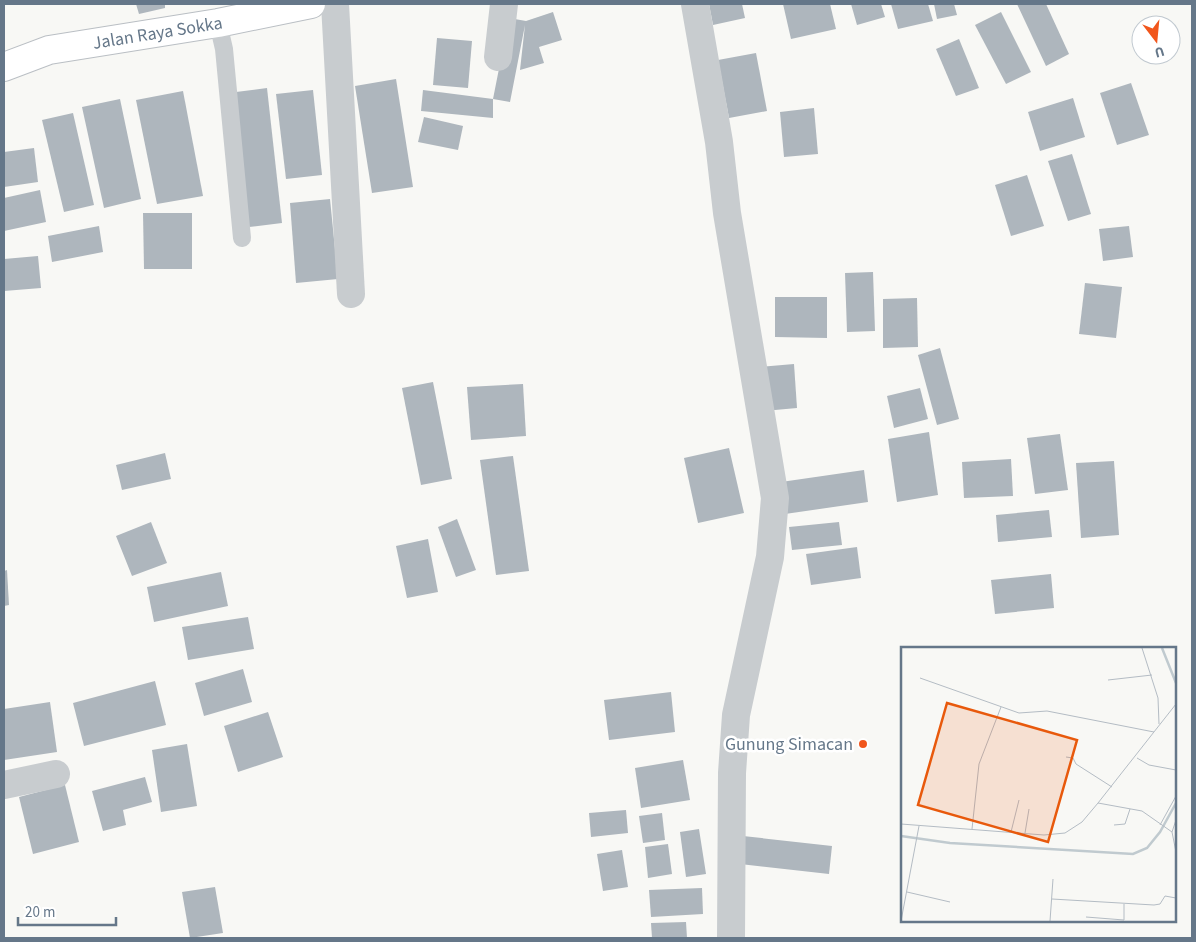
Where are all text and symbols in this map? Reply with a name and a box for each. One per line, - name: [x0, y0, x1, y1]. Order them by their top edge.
- street label: Jalan Raya Sokka: [91, 10, 224, 55]
- north arrow: [1131, 15, 1181, 65]
- text: U: [1152, 41, 1167, 62]
- inset map: [901, 647, 1176, 922]
- place label: Gunung Simacan: [725, 732, 853, 757]
- marker: Gunung Simacan: [857, 738, 869, 750]
- scale bar: [18, 894, 115, 926]
- text: 20 m: [25, 902, 55, 923]

